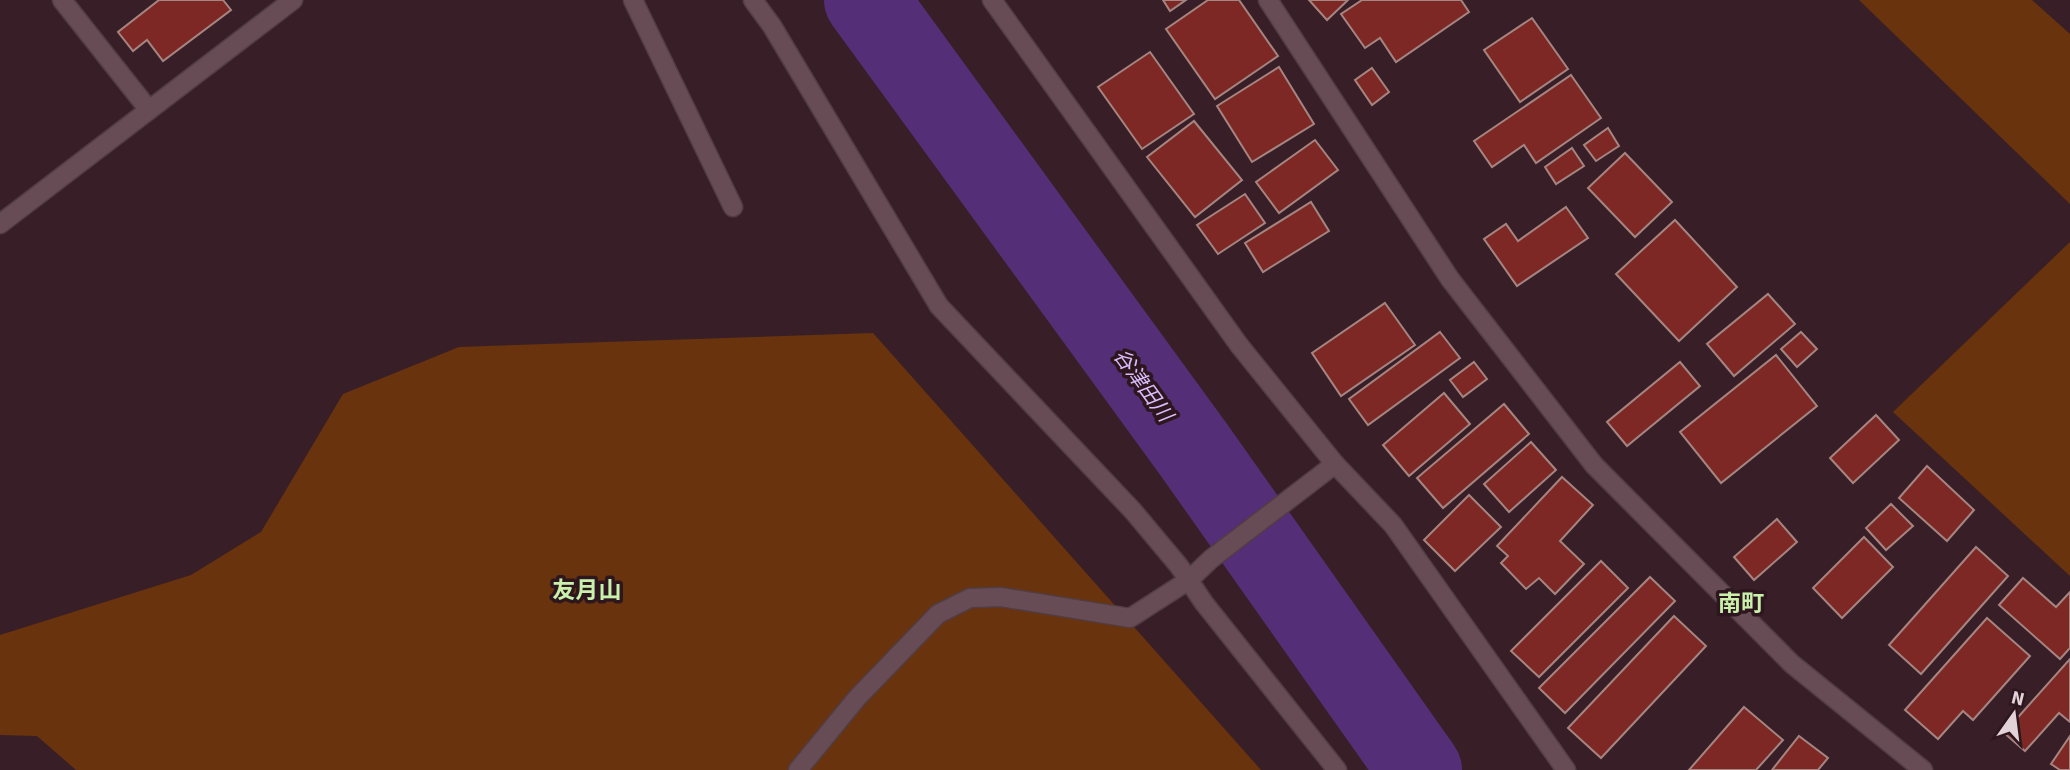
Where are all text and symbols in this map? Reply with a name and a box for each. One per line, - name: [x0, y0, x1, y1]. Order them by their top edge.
- water label: 谷津田川: [1106, 342, 1181, 429]
- district label: 友月山: [553, 574, 622, 607]
- district label: 南町: [1718, 587, 1764, 620]
- north arrow: [1979, 679, 2049, 749]
- text: N: [2008, 684, 2027, 714]

